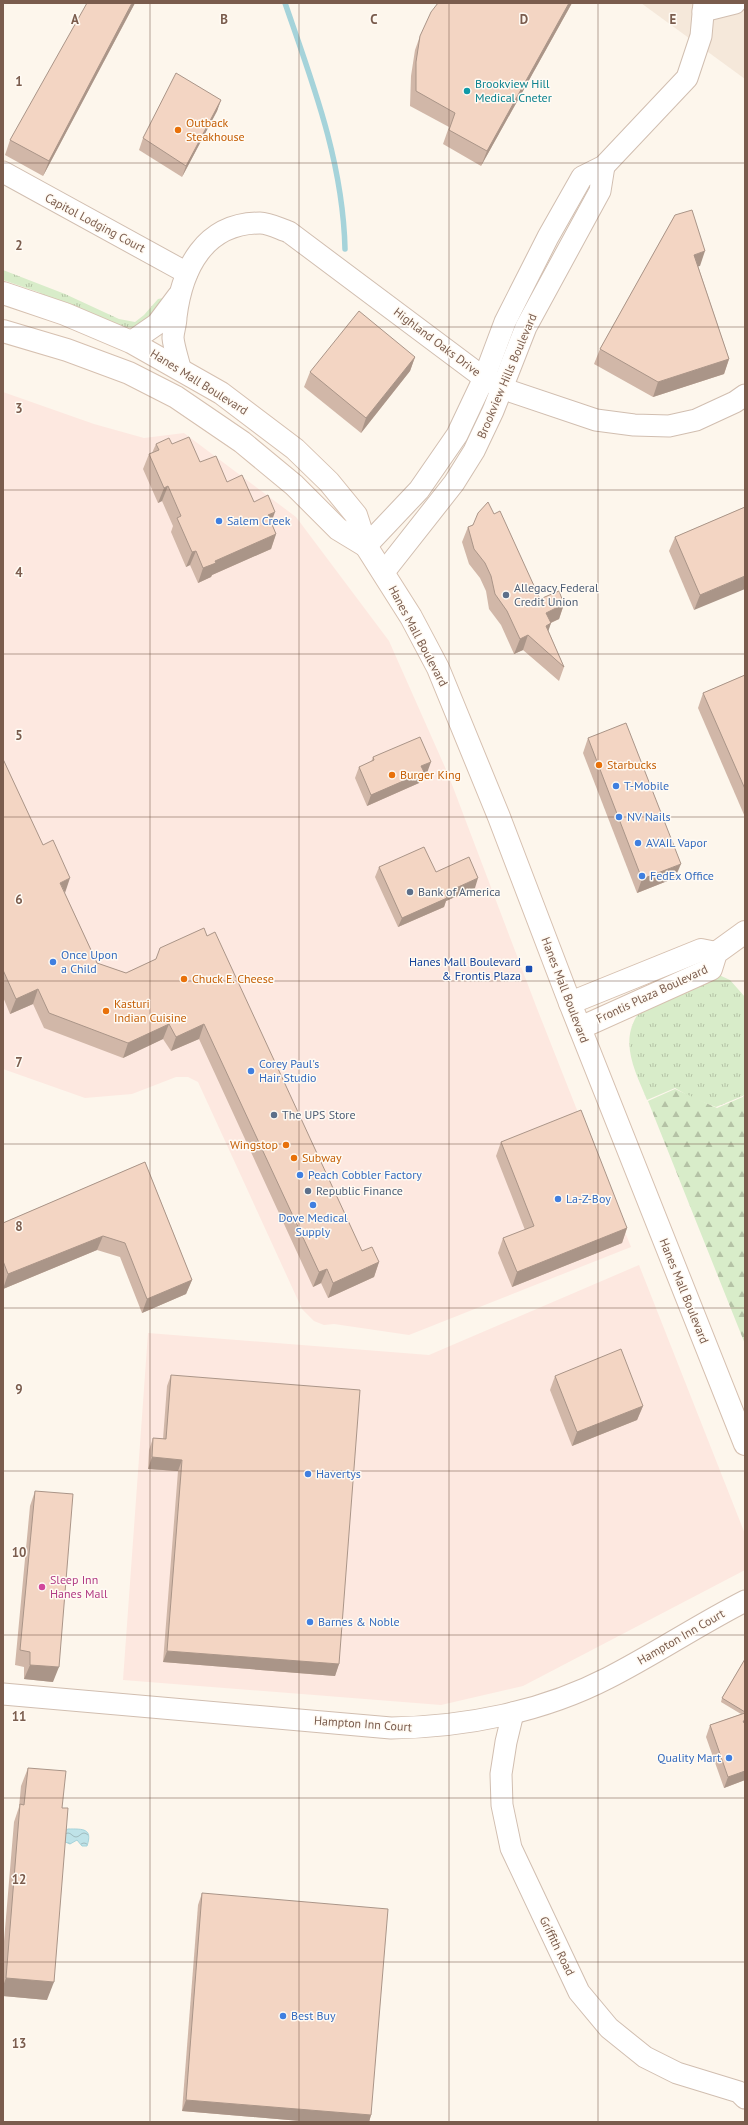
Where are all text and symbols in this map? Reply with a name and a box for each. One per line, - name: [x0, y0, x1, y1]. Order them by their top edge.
- text: A: [71, 11, 79, 28]
- text: B: [220, 11, 228, 28]
- text: C: [370, 11, 378, 28]
- text: D: [520, 11, 528, 28]
- text: E: [670, 11, 677, 28]
- text: 1: [15, 73, 23, 90]
- place label: Brookview Hill Medical Cneter: [475, 76, 552, 105]
- marker: Brookview Hill Medical Cneter: [462, 86, 472, 96]
- place label: Outback Steakhouse: [186, 115, 245, 144]
- marker: Outback Steakhouse: [173, 125, 183, 135]
- street label: Capitol Lodging Court: [42, 190, 148, 255]
- text: 2: [15, 237, 23, 254]
- street label: Highland Oaks Drive: [391, 304, 484, 379]
- street label: Brookview Hills Boulevard: [473, 311, 540, 441]
- street label: Hanes Mall Boulevard: [148, 346, 251, 418]
- text: 3: [15, 400, 23, 417]
- place label: Salem Creek: [227, 513, 291, 528]
- marker: Salem Creek: [214, 516, 224, 526]
- text: 4: [15, 564, 23, 581]
- place label: Allegacy Federal Credit Union: [514, 580, 599, 609]
- street label: Hanes Mall Boulevard: [386, 583, 451, 689]
- marker: Allegacy Federal Credit Union: [501, 590, 511, 600]
- text: 5: [15, 727, 23, 744]
- place label: Starbucks: [607, 757, 657, 772]
- marker: Starbucks: [594, 760, 604, 770]
- place label: Burger King: [400, 767, 461, 782]
- marker: Burger King: [387, 770, 397, 780]
- place label: T-Mobile: [624, 778, 669, 793]
- marker: T-Mobile: [611, 781, 621, 791]
- place label: NV Nails: [627, 809, 671, 824]
- marker: NV Nails: [614, 812, 624, 822]
- place label: AVAIL Vapor: [646, 835, 707, 850]
- marker: AVAIL Vapor: [633, 838, 643, 848]
- place label: FedEx Office: [650, 868, 714, 883]
- marker: FedEx Office: [637, 871, 647, 881]
- place label: Bank of America: [418, 884, 501, 899]
- marker: Bank of America: [405, 887, 415, 897]
- text: 6: [15, 891, 23, 908]
- street label: Hanes Mall Boulevard: [538, 935, 593, 1045]
- place label: Once Upon a Child: [61, 947, 118, 976]
- place label: Hanes Mall Boulevard & Frontis Plaza: [409, 954, 521, 983]
- marker: Once Upon a Child: [48, 957, 58, 967]
- street label: Frontis Plaza Boulevard: [594, 961, 710, 1026]
- marker: Hanes Mall Boulevard & Frontis Plaza: [524, 964, 534, 974]
- place label: Chuck E. Cheese: [192, 971, 274, 986]
- marker: Chuck E. Cheese: [179, 974, 189, 984]
- place label: Kasturi Indian Cuisine: [114, 996, 187, 1025]
- marker: Kasturi Indian Cuisine: [101, 1006, 111, 1016]
- text: 7: [15, 1054, 23, 1071]
- place label: Corey Paul's Hair Studio: [259, 1056, 319, 1085]
- marker: Corey Paul's Hair Studio: [246, 1066, 256, 1076]
- place label: The UPS Store: [282, 1107, 356, 1122]
- marker: The UPS Store: [269, 1110, 279, 1120]
- place label: Wingstop: [230, 1137, 278, 1152]
- marker: Wingstop: [281, 1140, 291, 1150]
- place label: Subway: [302, 1150, 342, 1165]
- marker: Subway: [289, 1153, 299, 1163]
- place label: Peach Cobbler Factory: [308, 1167, 422, 1182]
- marker: Peach Cobbler Factory: [295, 1170, 305, 1180]
- place label: Republic Finance: [316, 1183, 403, 1198]
- marker: Republic Finance: [303, 1186, 313, 1196]
- place label: La-Z-Boy: [566, 1191, 611, 1206]
- marker: La-Z-Boy: [553, 1194, 563, 1204]
- marker: Dove Medical Supply: [308, 1200, 318, 1210]
- place label: Dove Medical Supply: [278, 1210, 348, 1239]
- text: 8: [15, 1218, 23, 1235]
- street label: Hanes Mall Boulevard: [657, 1236, 712, 1346]
- text: 9: [15, 1381, 23, 1398]
- place label: Havertys: [316, 1466, 361, 1481]
- marker: Havertys: [303, 1469, 313, 1479]
- text: 10: [12, 1544, 26, 1561]
- place label: Sleep Inn Hanes Mall: [50, 1572, 108, 1601]
- marker: Sleep Inn Hanes Mall: [37, 1582, 47, 1592]
- street label: Hampton Inn Court: [635, 1606, 727, 1668]
- place label: Barnes & Noble: [318, 1614, 400, 1629]
- marker: Barnes & Noble: [305, 1617, 315, 1627]
- text: 11: [12, 1708, 26, 1725]
- street label: Hampton Inn Court: [314, 1713, 412, 1734]
- place label: Quality Mart: [657, 1750, 721, 1765]
- marker: Quality Mart: [724, 1753, 734, 1763]
- text: 12: [12, 1871, 26, 1888]
- street label: Griffith Road: [537, 1914, 578, 1978]
- place label: Best Buy: [291, 2008, 336, 2023]
- marker: Best Buy: [278, 2011, 288, 2021]
- text: 13: [12, 2035, 26, 2052]

